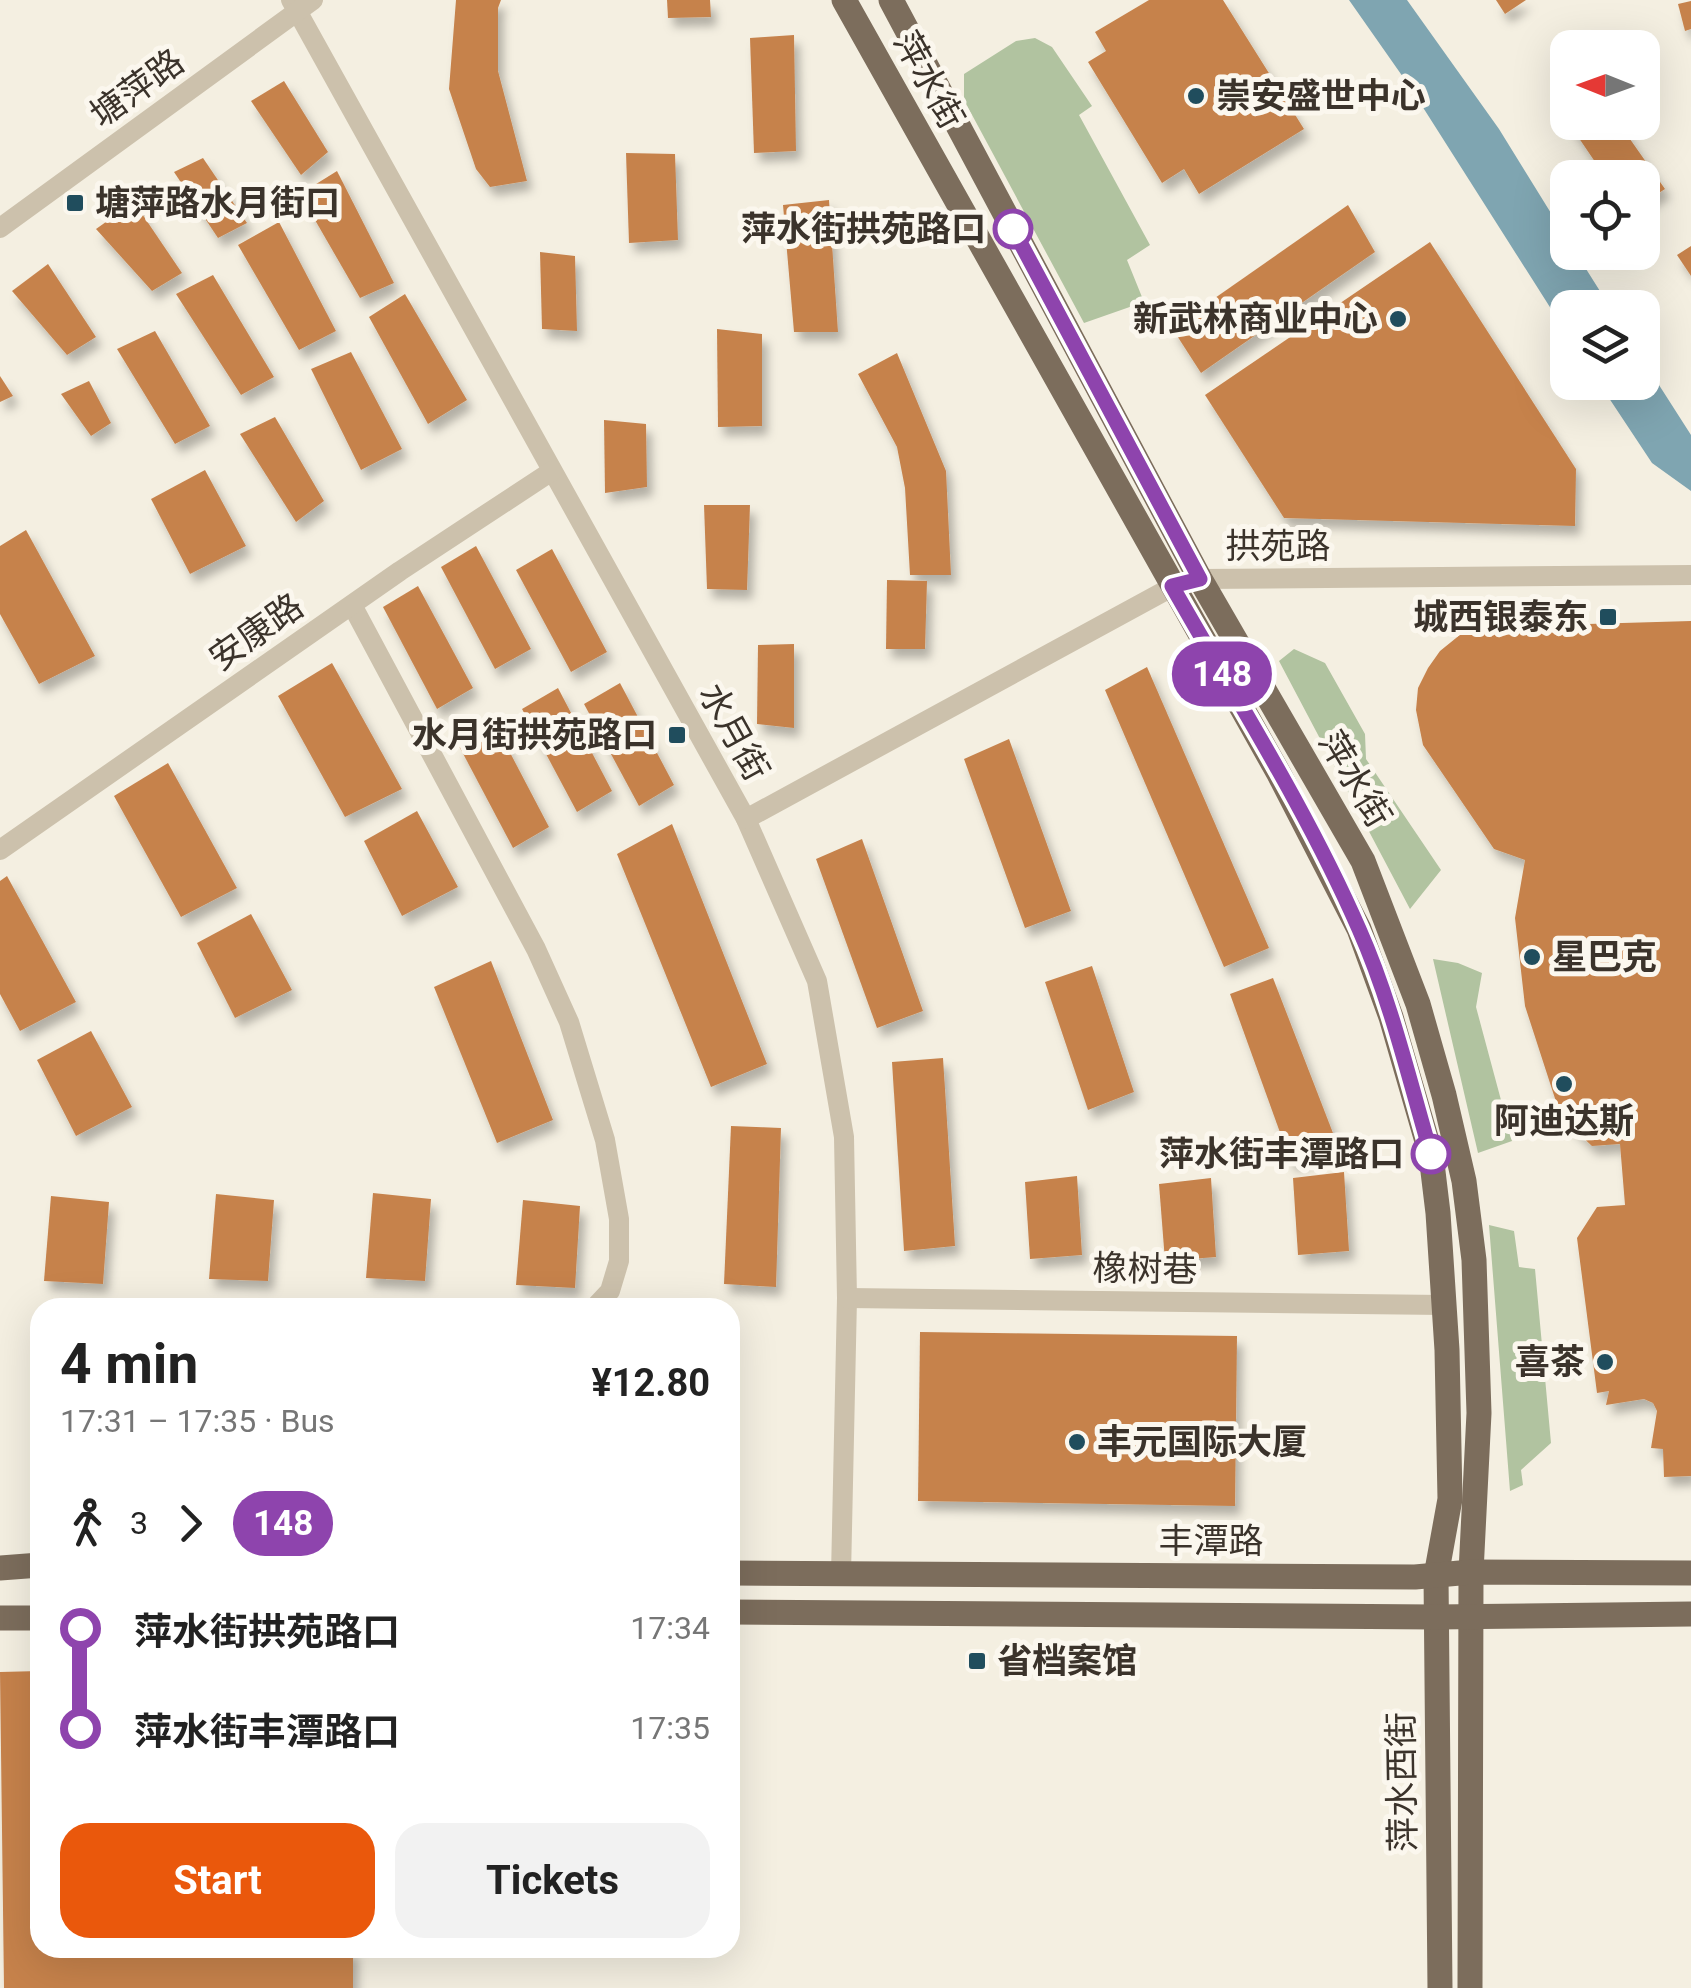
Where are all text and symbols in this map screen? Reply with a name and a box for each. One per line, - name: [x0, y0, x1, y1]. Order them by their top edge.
- street label: 萍水街: [885, 24, 972, 136]
- north arrow: [1550, 30, 1660, 140]
- map controls: [1550, 30, 1660, 400]
- street label: 塘萍路: [83, 41, 192, 136]
- place label: 崇安盛世中心: [1216, 76, 1426, 117]
- marker: 崇安盛世中心: [1185, 85, 1207, 107]
- button: locate: [1550, 160, 1660, 270]
- place label: 塘萍路水月街口: [95, 183, 340, 224]
- marker: 塘萍路水月街口: [64, 192, 86, 214]
- place label: 萍水街拱苑路口: [741, 209, 986, 250]
- marker: 萍水街拱苑路口: [994, 210, 1032, 248]
- button: layers: [1550, 290, 1660, 400]
- place label: 新武林商业中心: [1133, 299, 1378, 340]
- marker: 新武林商业中心: [1387, 308, 1409, 330]
- street label: 拱苑路: [1225, 526, 1331, 567]
- street label: 安康路: [202, 585, 311, 679]
- place label: 城西银泰东: [1413, 597, 1588, 638]
- marker: 城西银泰东: [1597, 606, 1619, 628]
- line badge: 148: [1164, 642, 1280, 706]
- text: 148: [1192, 654, 1252, 695]
- street label: 水月街: [690, 676, 777, 788]
- place label: 水月街拱苑路口: [412, 715, 657, 756]
- marker: 水月街拱苑路口: [666, 724, 688, 746]
- street label: 萍水街: [1310, 724, 1399, 835]
- place label: 星巴克: [1552, 937, 1657, 978]
- marker: 星巴克: [1521, 946, 1543, 968]
- marker: 阿迪达斯: [1553, 1073, 1575, 1095]
- place label: 阿迪达斯: [1494, 1101, 1634, 1142]
- place label: 萍水街丰潭路口: [1159, 1134, 1404, 1175]
- marker: 萍水街丰潭路口: [1412, 1135, 1450, 1173]
- street label: 橡树巷: [1092, 1248, 1198, 1291]
- text: 4 min: [60, 1332, 198, 1396]
- place label: 喜茶: [1515, 1342, 1585, 1383]
- marker: 喜茶: [1594, 1351, 1616, 1373]
- text: ¥12.80: [591, 1361, 710, 1405]
- text: 17:31 – 17:35 · Bus: [60, 1402, 335, 1440]
- place label: 丰元国际大厦: [1097, 1422, 1307, 1463]
- marker: 丰元国际大厦: [1066, 1431, 1088, 1453]
- icon: walk: [60, 1496, 115, 1551]
- icon: forward: [163, 1496, 218, 1551]
- text: 148: [253, 1503, 313, 1544]
- text: 3: [130, 1504, 148, 1542]
- street label: 丰潭路: [1158, 1521, 1264, 1562]
- text: 17:34: [630, 1609, 710, 1647]
- text: 萍水街拱苑路口: [134, 1610, 400, 1654]
- place label: 省档案馆: [997, 1641, 1137, 1682]
- marker: 省档案馆: [966, 1650, 988, 1672]
- text: 17:35: [630, 1709, 710, 1747]
- text: 萍水街丰潭路口: [134, 1710, 400, 1754]
- street label: 萍水西街: [1381, 1712, 1424, 1852]
- button: Start: [60, 1823, 375, 1938]
- button: Tickets: [395, 1823, 710, 1938]

